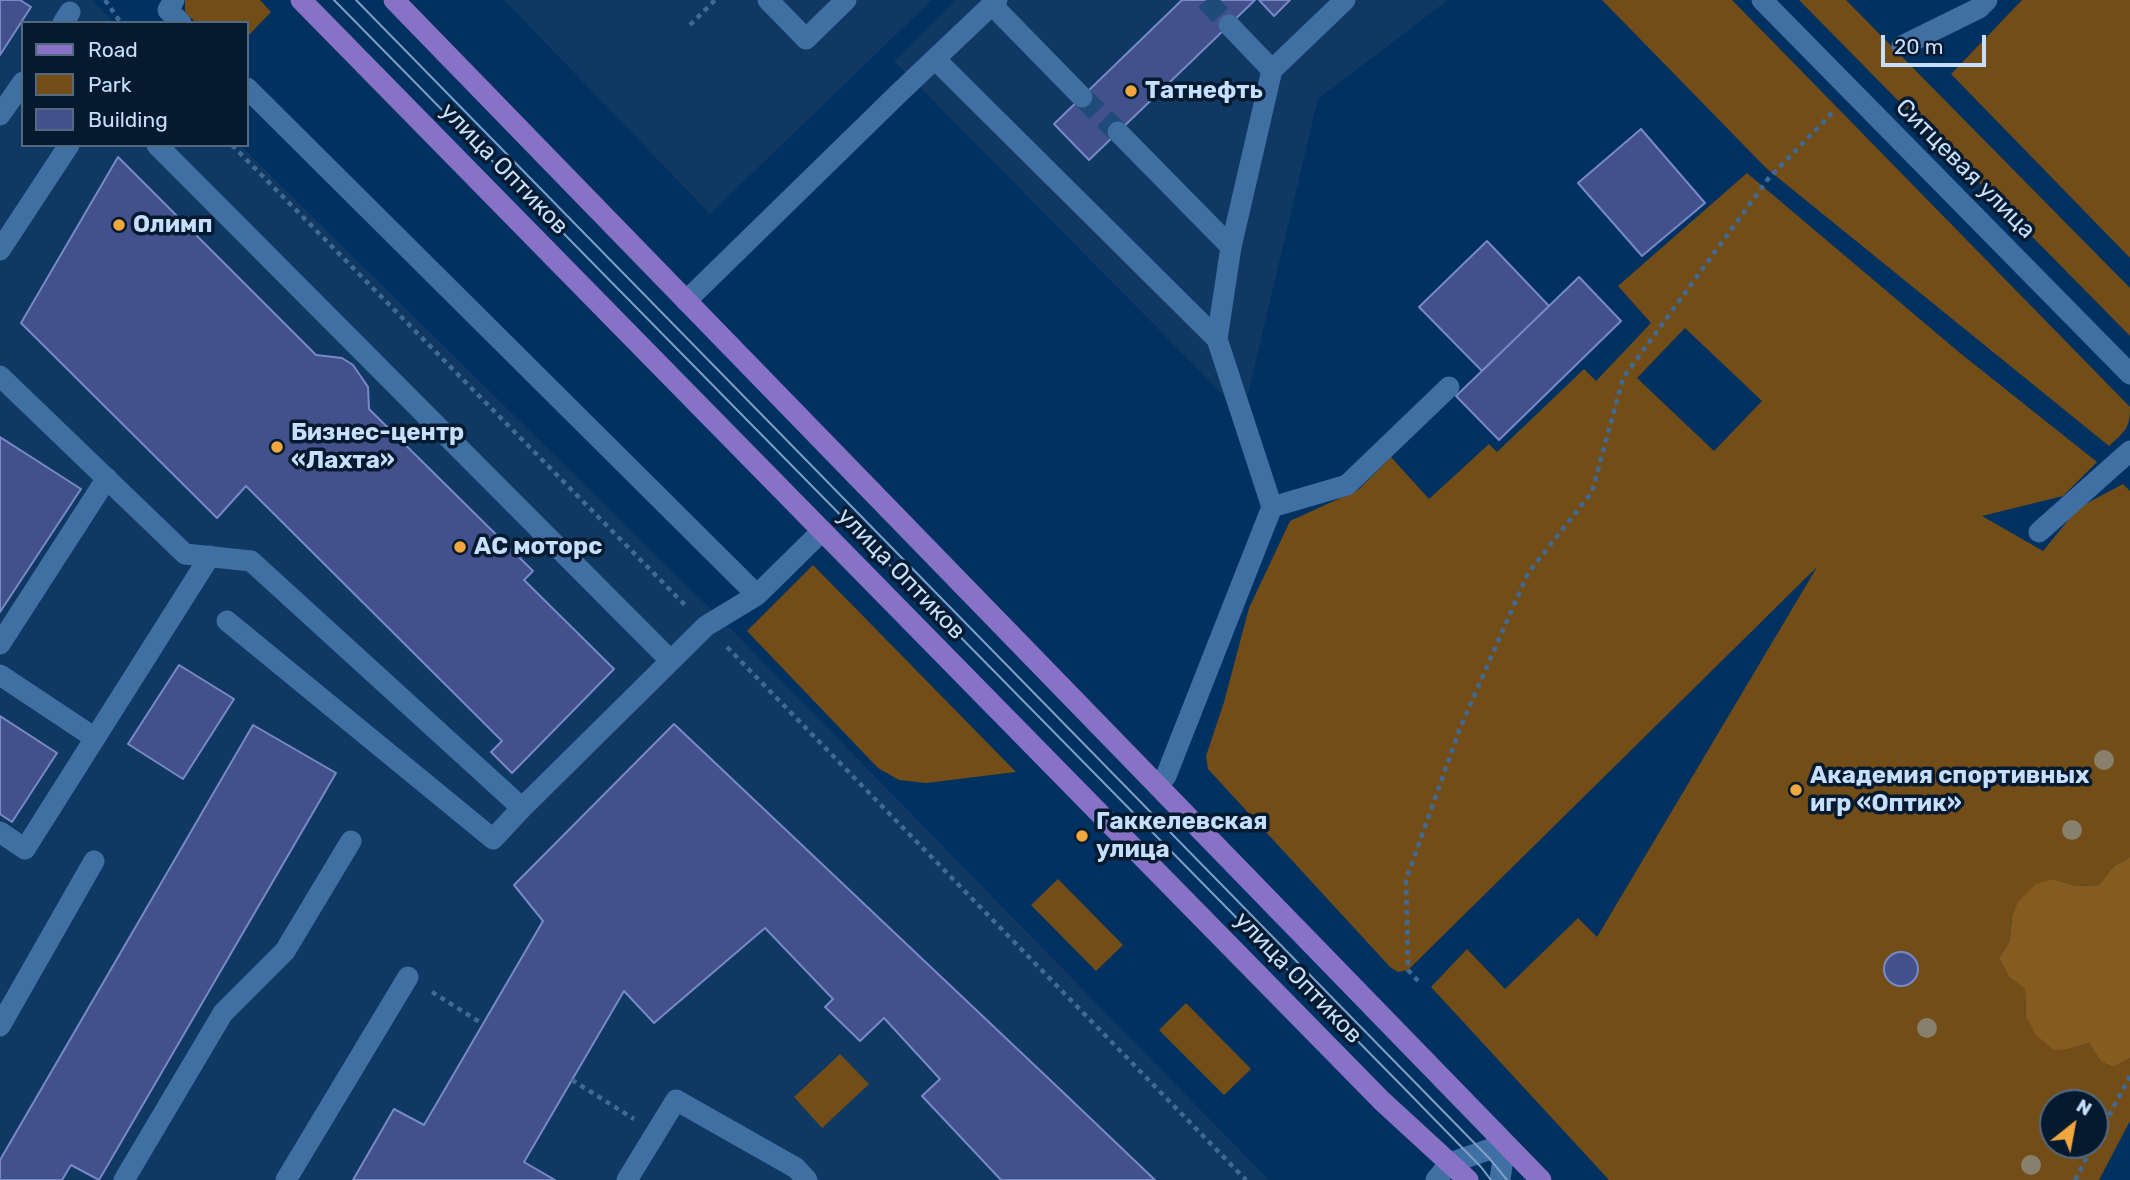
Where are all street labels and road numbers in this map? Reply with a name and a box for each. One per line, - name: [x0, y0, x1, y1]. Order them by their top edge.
- street label: Ситцевая улица: [1889, 93, 2041, 245]
- street label: улица Оптиков: [434, 97, 574, 241]
- street label: улица Оптиков: [831, 502, 971, 646]
- street label: улица Оптиков: [1228, 906, 1368, 1050]

